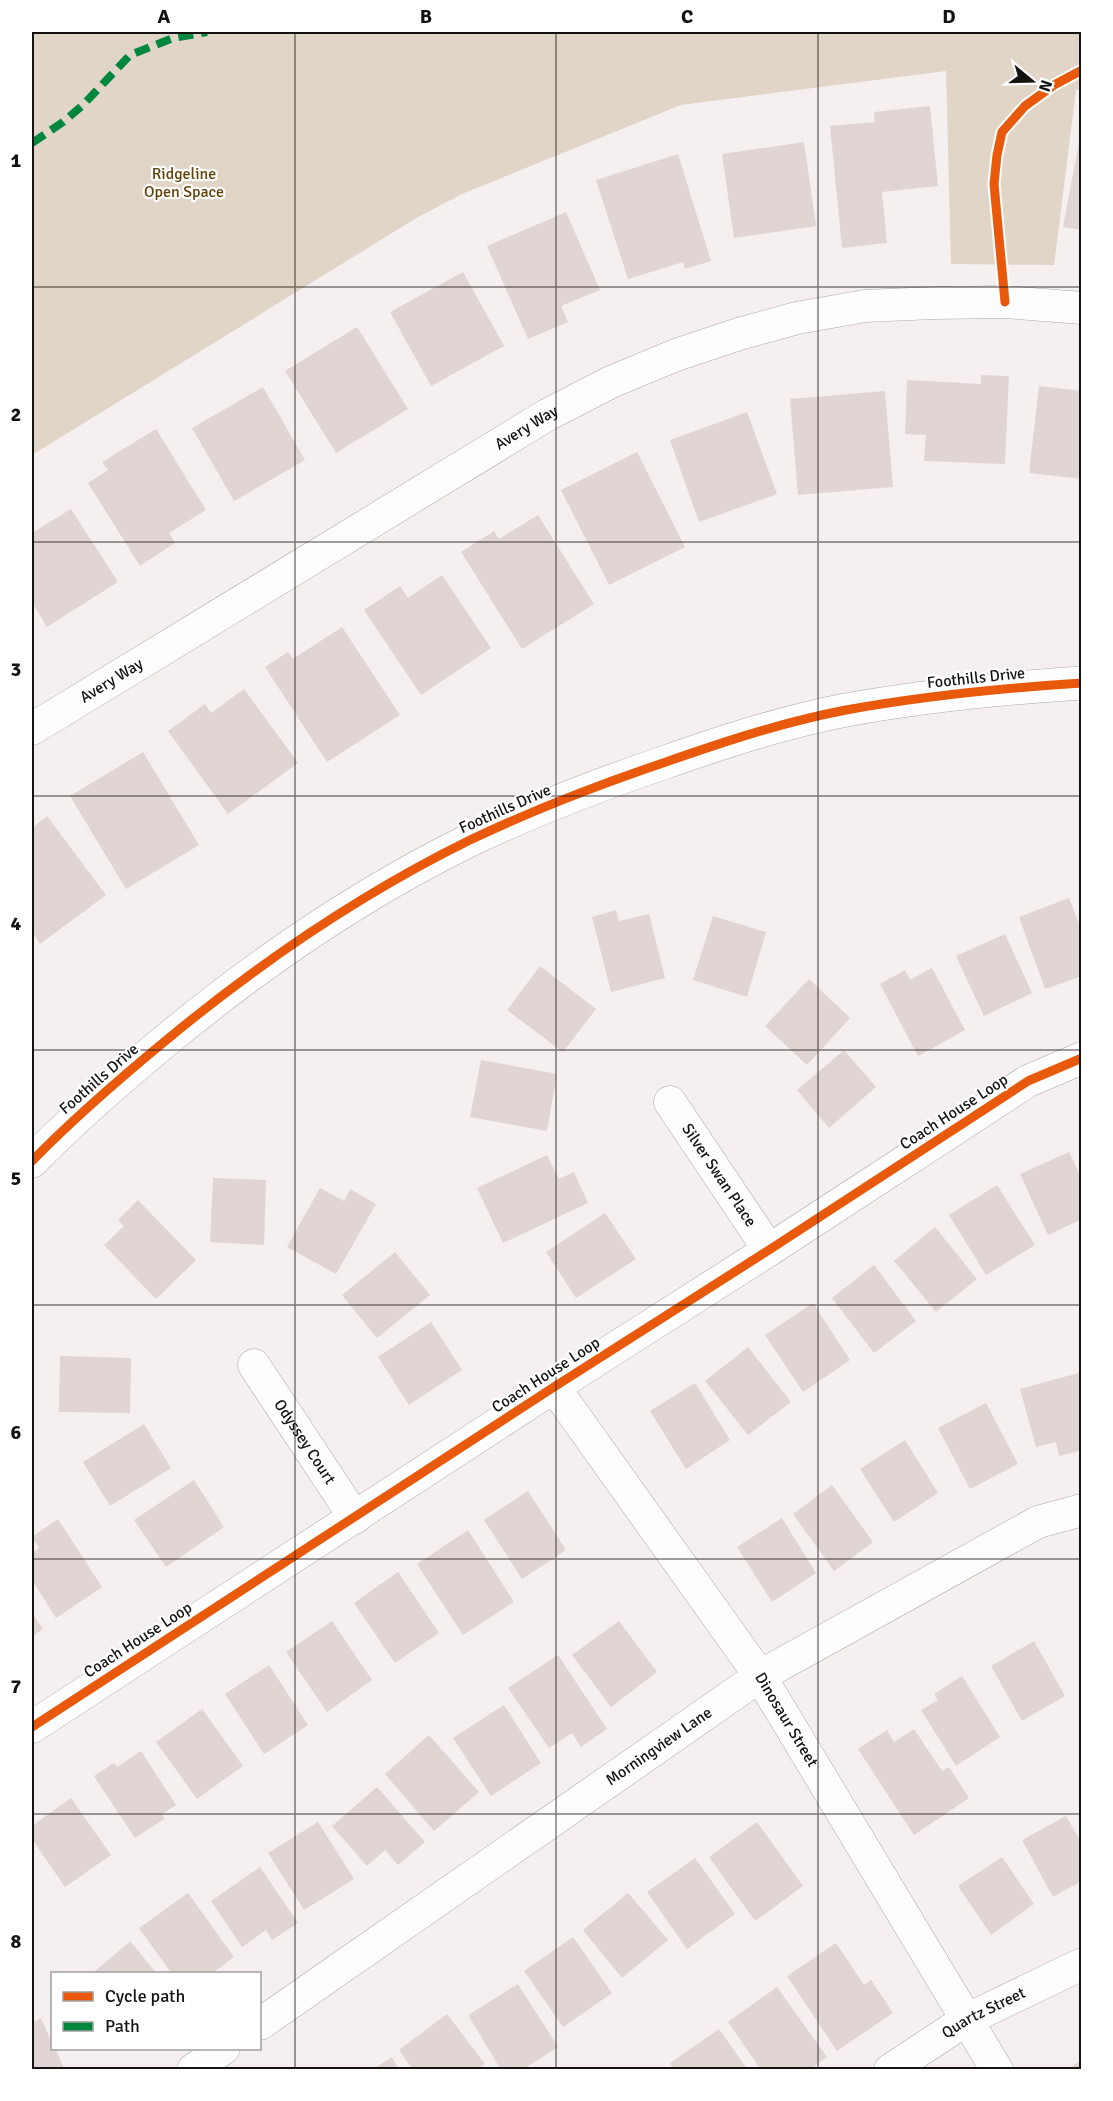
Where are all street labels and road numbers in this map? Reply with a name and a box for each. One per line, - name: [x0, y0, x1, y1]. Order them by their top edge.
- street label: Avery Way: [491, 401, 562, 454]
- street label: Avery Way: [76, 653, 147, 707]
- street label: Foothills Drive: [926, 663, 1026, 693]
- street label: Foothills Drive: [456, 780, 554, 838]
- street label: Foothills Drive: [55, 1039, 143, 1119]
- street label: Coach House Loop: [896, 1070, 1012, 1154]
- street label: Silver Swan Place: [677, 1120, 761, 1231]
- street label: Coach House Loop: [488, 1333, 604, 1417]
- street label: Odyssey Court: [269, 1395, 340, 1488]
- street label: Coach House Loop: [80, 1598, 196, 1682]
- street label: Dinosaur Street: [750, 1669, 823, 1771]
- street label: Morningview Lane: [602, 1703, 716, 1790]
- street label: Quartz Street: [938, 1983, 1029, 2043]

